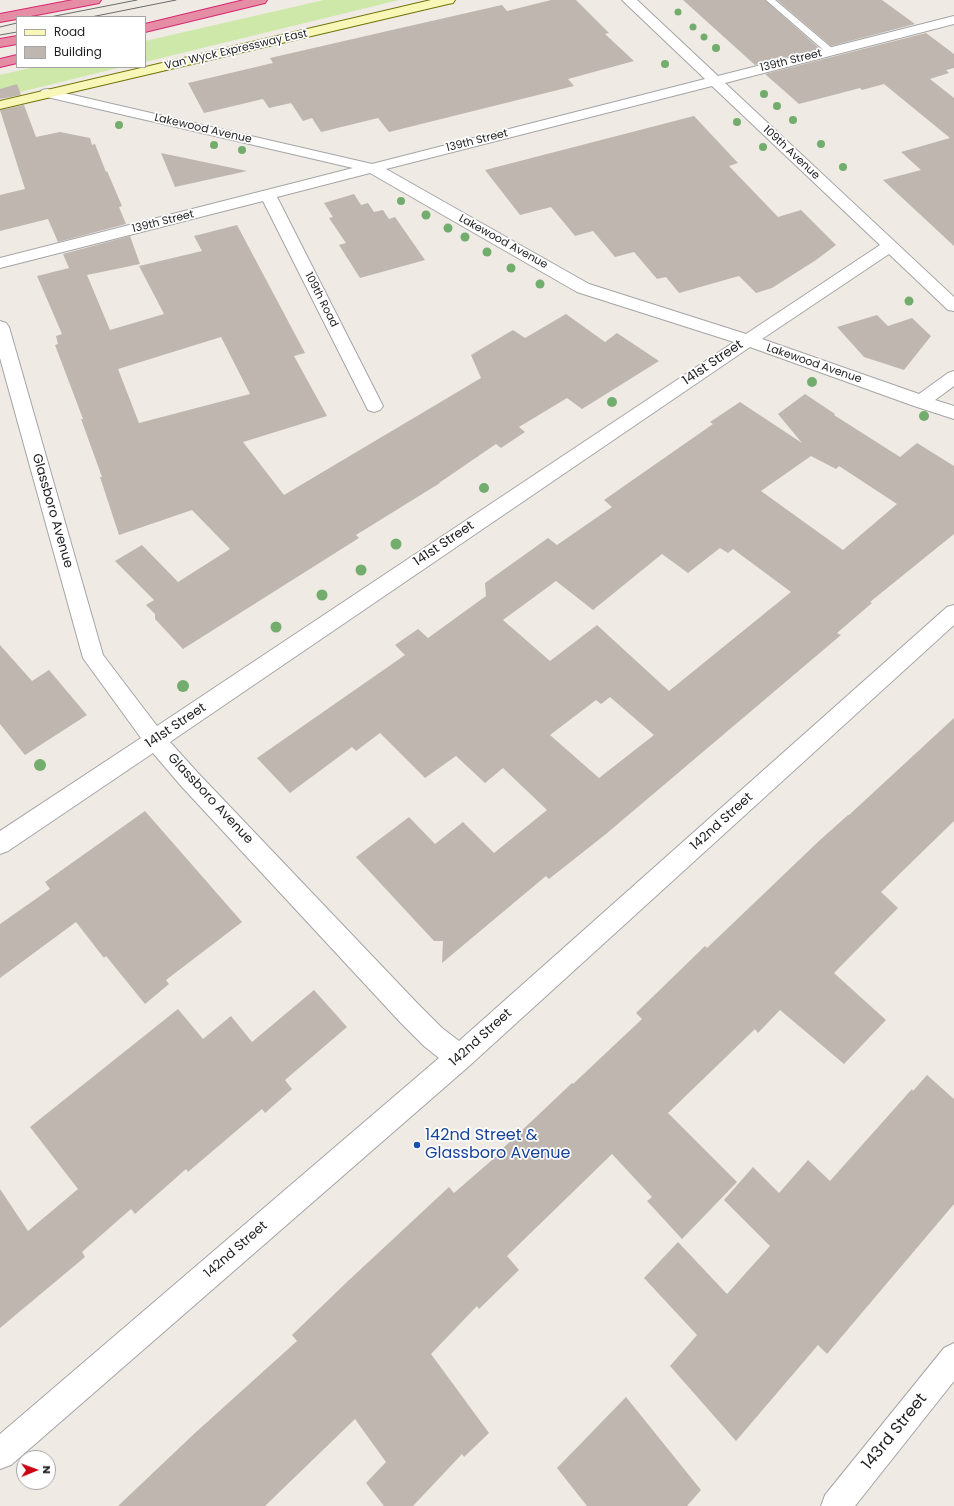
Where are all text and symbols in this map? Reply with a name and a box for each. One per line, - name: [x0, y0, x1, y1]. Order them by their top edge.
- legend: [16, 16, 146, 68]
- text: Road: [54, 23, 85, 40]
- street label: Van Wyck Expressway East: [163, 27, 309, 73]
- text: Building: [54, 43, 102, 60]
- street label: 139th Street: [759, 47, 823, 75]
- street label: Lakewood Avenue: [153, 111, 253, 147]
- street label: 109th Avenue: [760, 123, 822, 183]
- street label: 139th Street: [445, 127, 509, 155]
- street label: 139th Street: [131, 208, 195, 236]
- street label: Lakewood Avenue: [456, 212, 550, 272]
- street label: 109th Road: [302, 270, 340, 330]
- street label: 141st Street: [680, 337, 746, 389]
- street label: Lakewood Avenue: [765, 342, 863, 386]
- street label: Glassboro Avenue: [28, 452, 76, 570]
- street label: 141st Street: [411, 518, 477, 570]
- street label: 141st Street: [143, 700, 209, 752]
- street label: Glassboro Avenue: [164, 750, 256, 848]
- street label: 142nd Street: [688, 790, 756, 854]
- street label: 142nd Street: [447, 1006, 515, 1070]
- place label: 142nd Street & Glassboro Avenue: [425, 1126, 571, 1164]
- marker: 142nd Street & Glassboro Avenue: [412, 1140, 422, 1150]
- street label: 142nd Street: [201, 1218, 271, 1282]
- street label: 143rd Street: [858, 1390, 932, 1474]
- north arrow: [16, 1450, 56, 1490]
- text: N: [39, 1466, 55, 1474]

